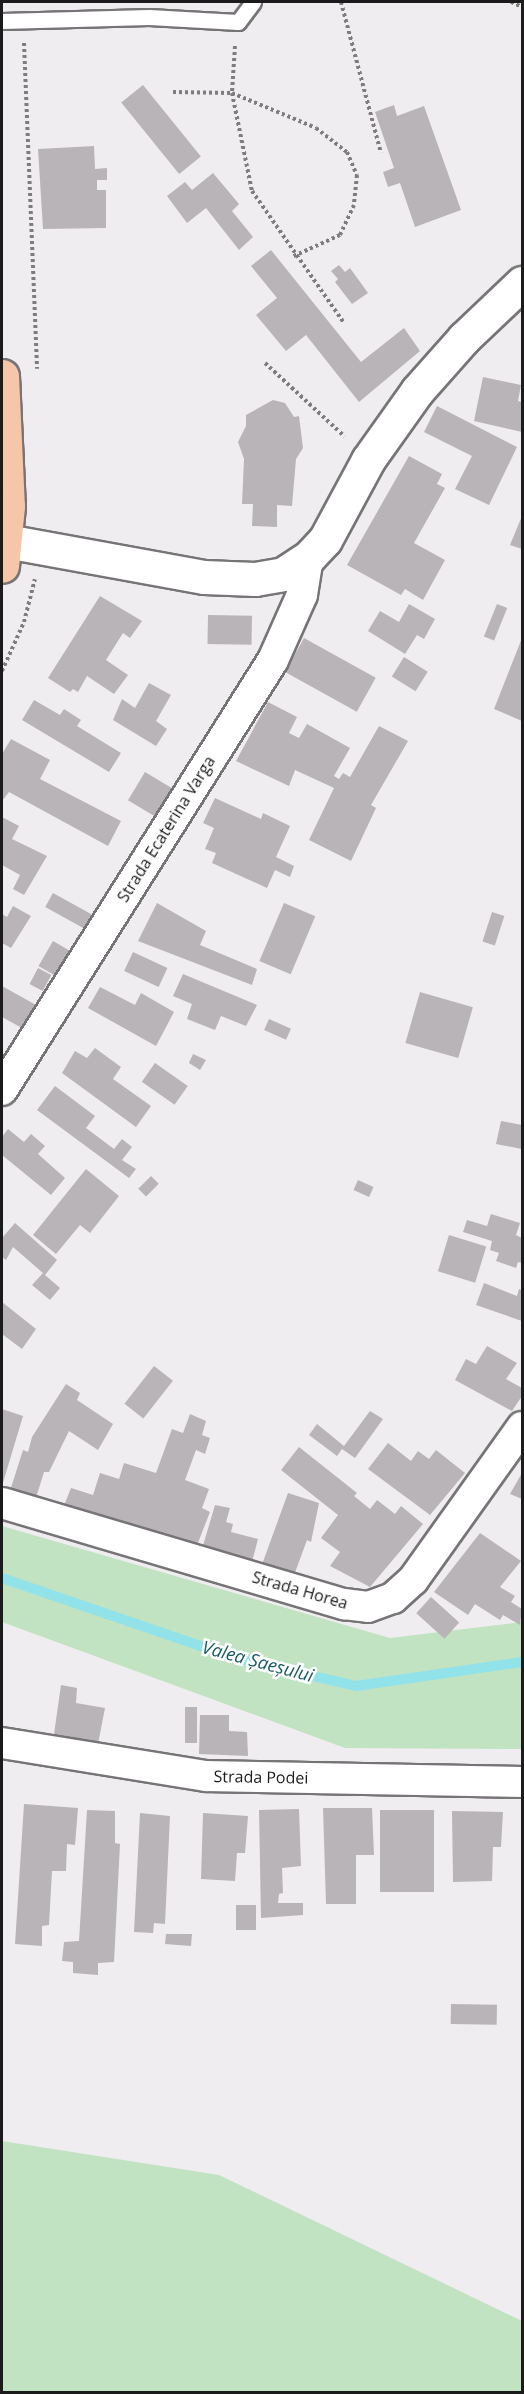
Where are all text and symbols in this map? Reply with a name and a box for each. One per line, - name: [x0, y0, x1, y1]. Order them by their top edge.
- street label: Strada Ecaterina Varga: [113, 752, 219, 906]
- street label: Strada Horea: [250, 1567, 350, 1613]
- water label: Valea Șaeșului: [200, 1636, 316, 1686]
- street label: Strada Podei: [213, 1767, 309, 1787]

